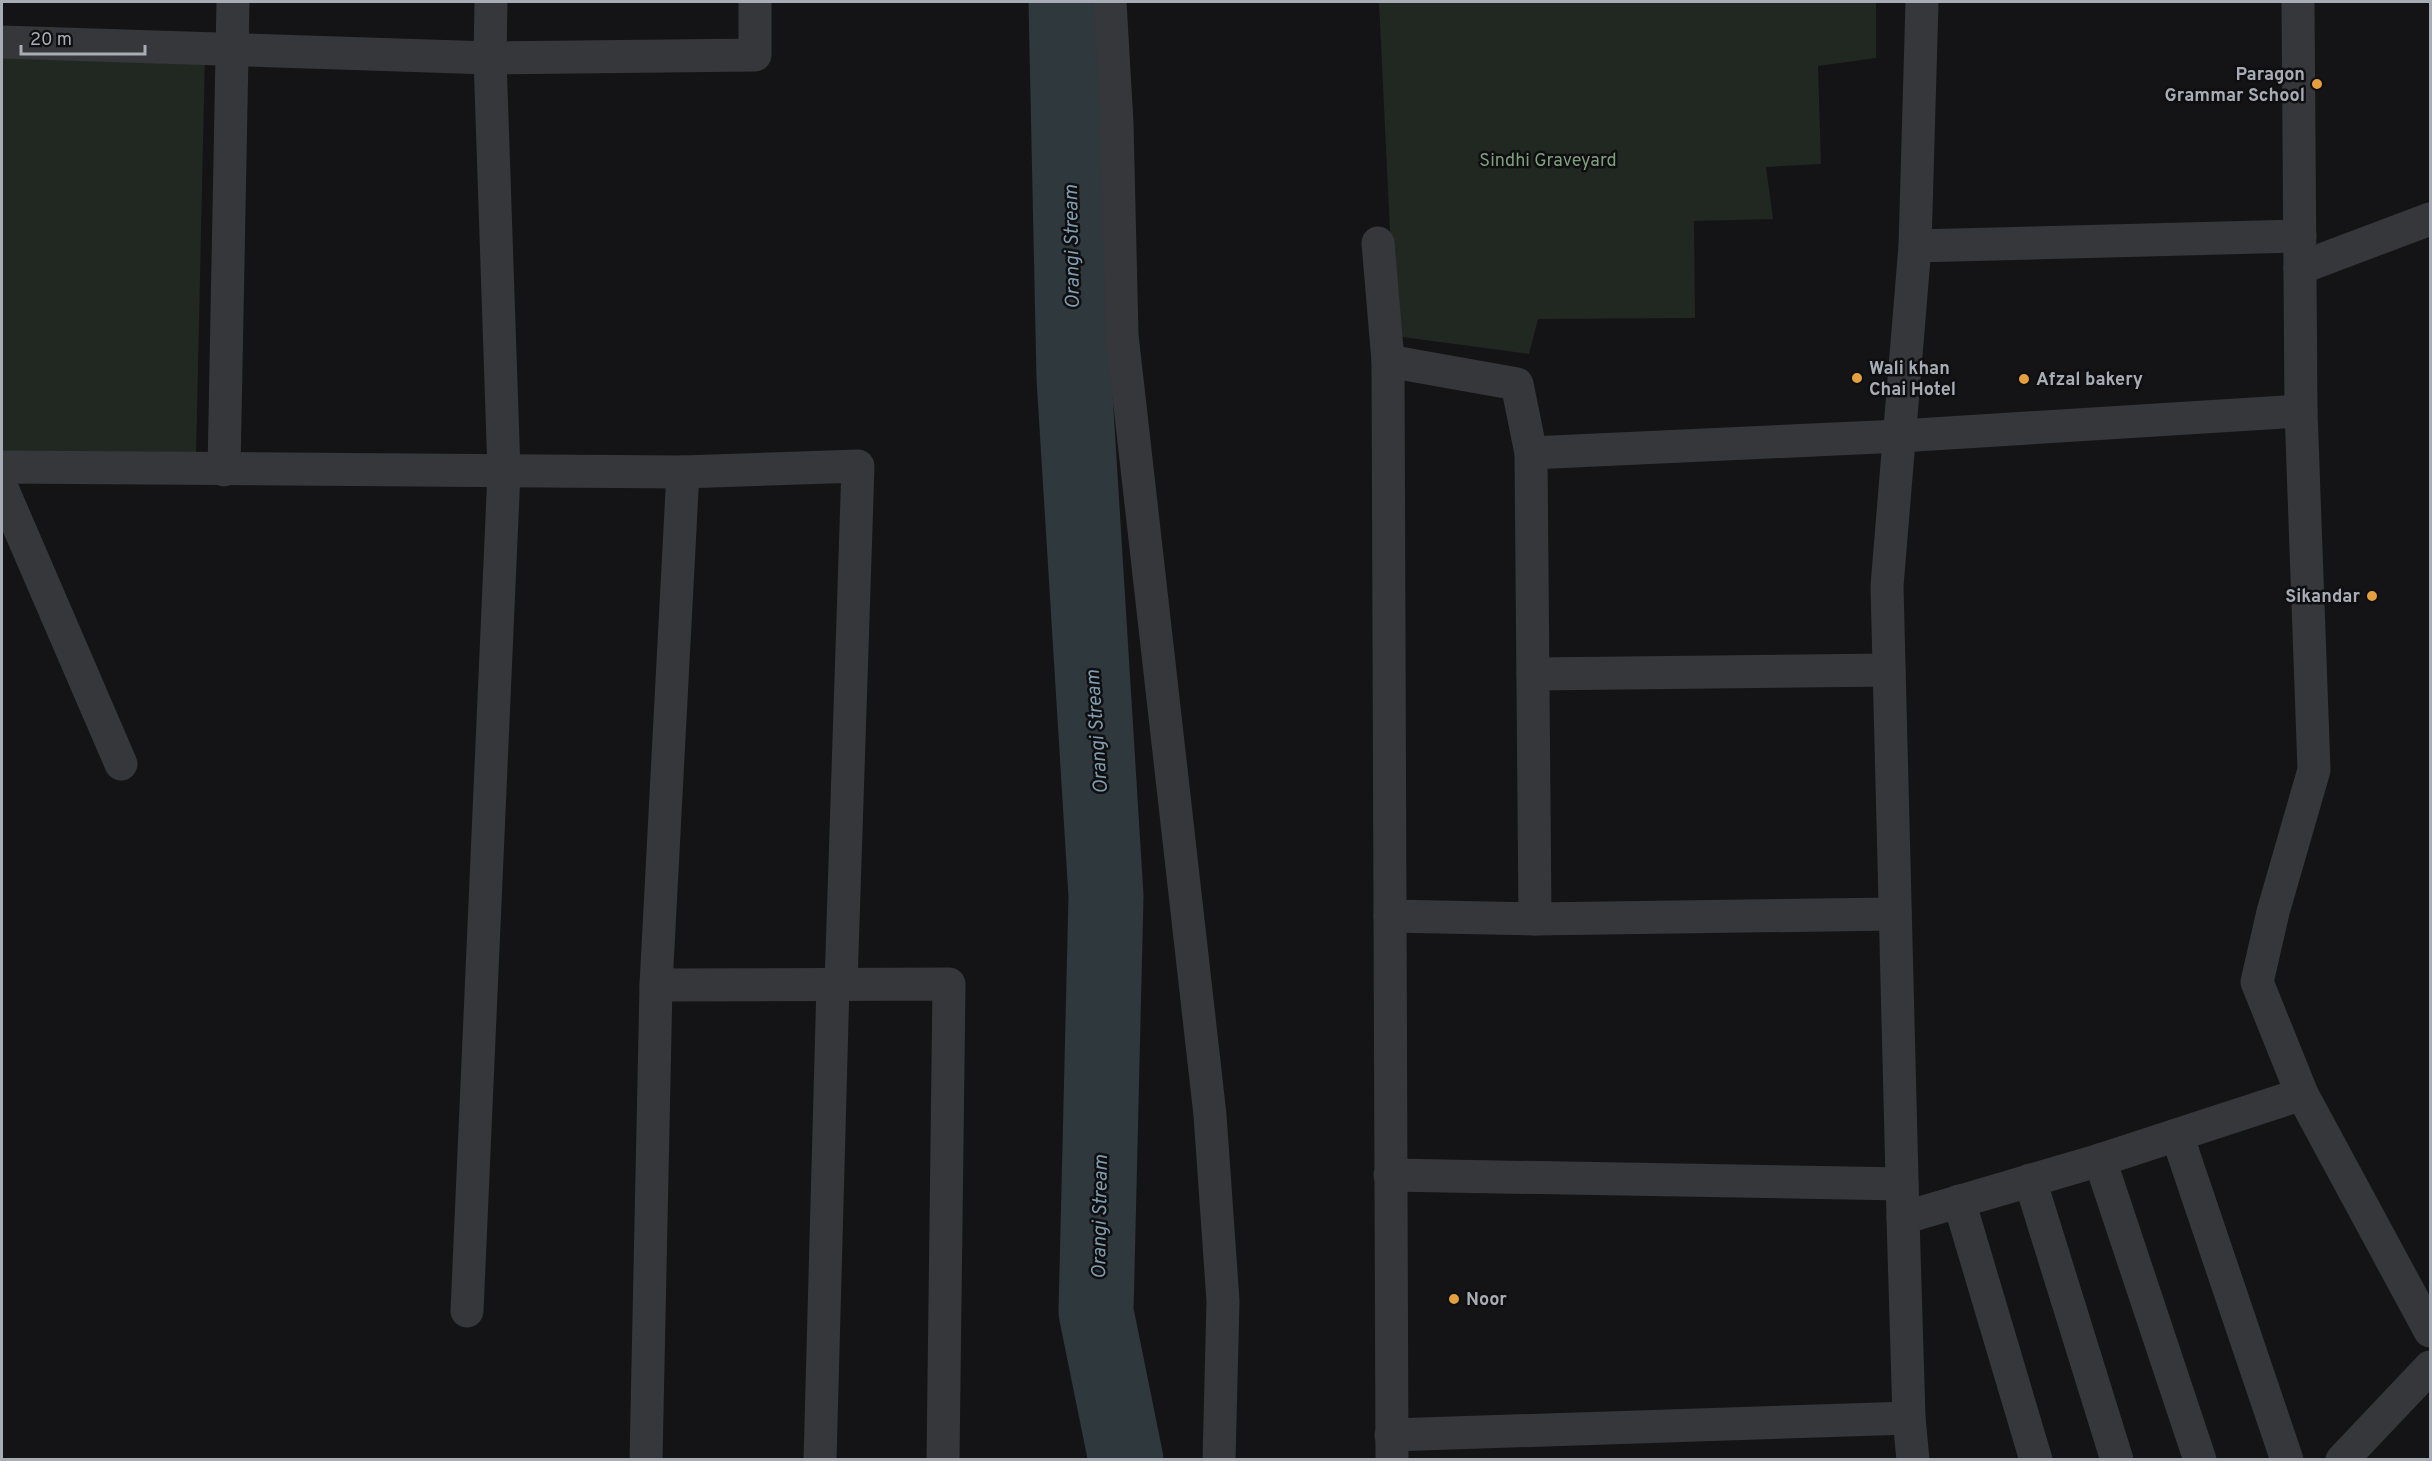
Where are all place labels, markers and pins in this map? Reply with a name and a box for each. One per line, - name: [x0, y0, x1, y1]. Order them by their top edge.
- place label: Paragon Grammar School: [2165, 64, 2305, 108]
- marker: Paragon Grammar School: [2310, 77, 2324, 91]
- place label: Wali khan Chai Hotel: [1869, 358, 1956, 402]
- place label: Afzal bakery: [2036, 369, 2143, 392]
- marker: Wali khan Chai Hotel: [1850, 371, 1864, 385]
- marker: Afzal bakery: [2017, 372, 2031, 386]
- place label: Sikandar: [2285, 586, 2360, 609]
- marker: Sikandar: [2365, 589, 2379, 603]
- place label: Noor: [1466, 1289, 1507, 1312]
- marker: Noor: [1447, 1292, 1461, 1306]

